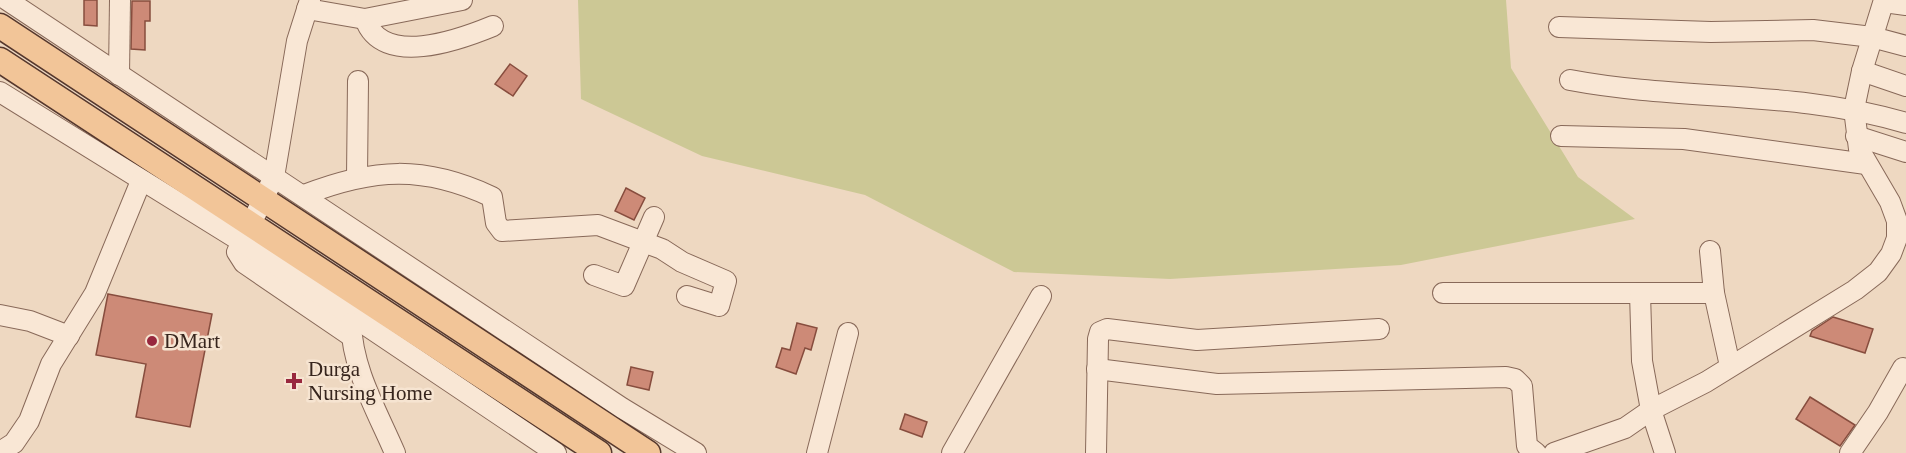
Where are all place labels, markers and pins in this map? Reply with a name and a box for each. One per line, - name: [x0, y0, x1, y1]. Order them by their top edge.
- place label: DMart: [164, 329, 220, 353]
- marker: DMart: [145, 334, 159, 348]
- place label: Durga Nursing Home: [308, 357, 432, 405]
- marker: Durga Nursing Home: [285, 372, 303, 390]

